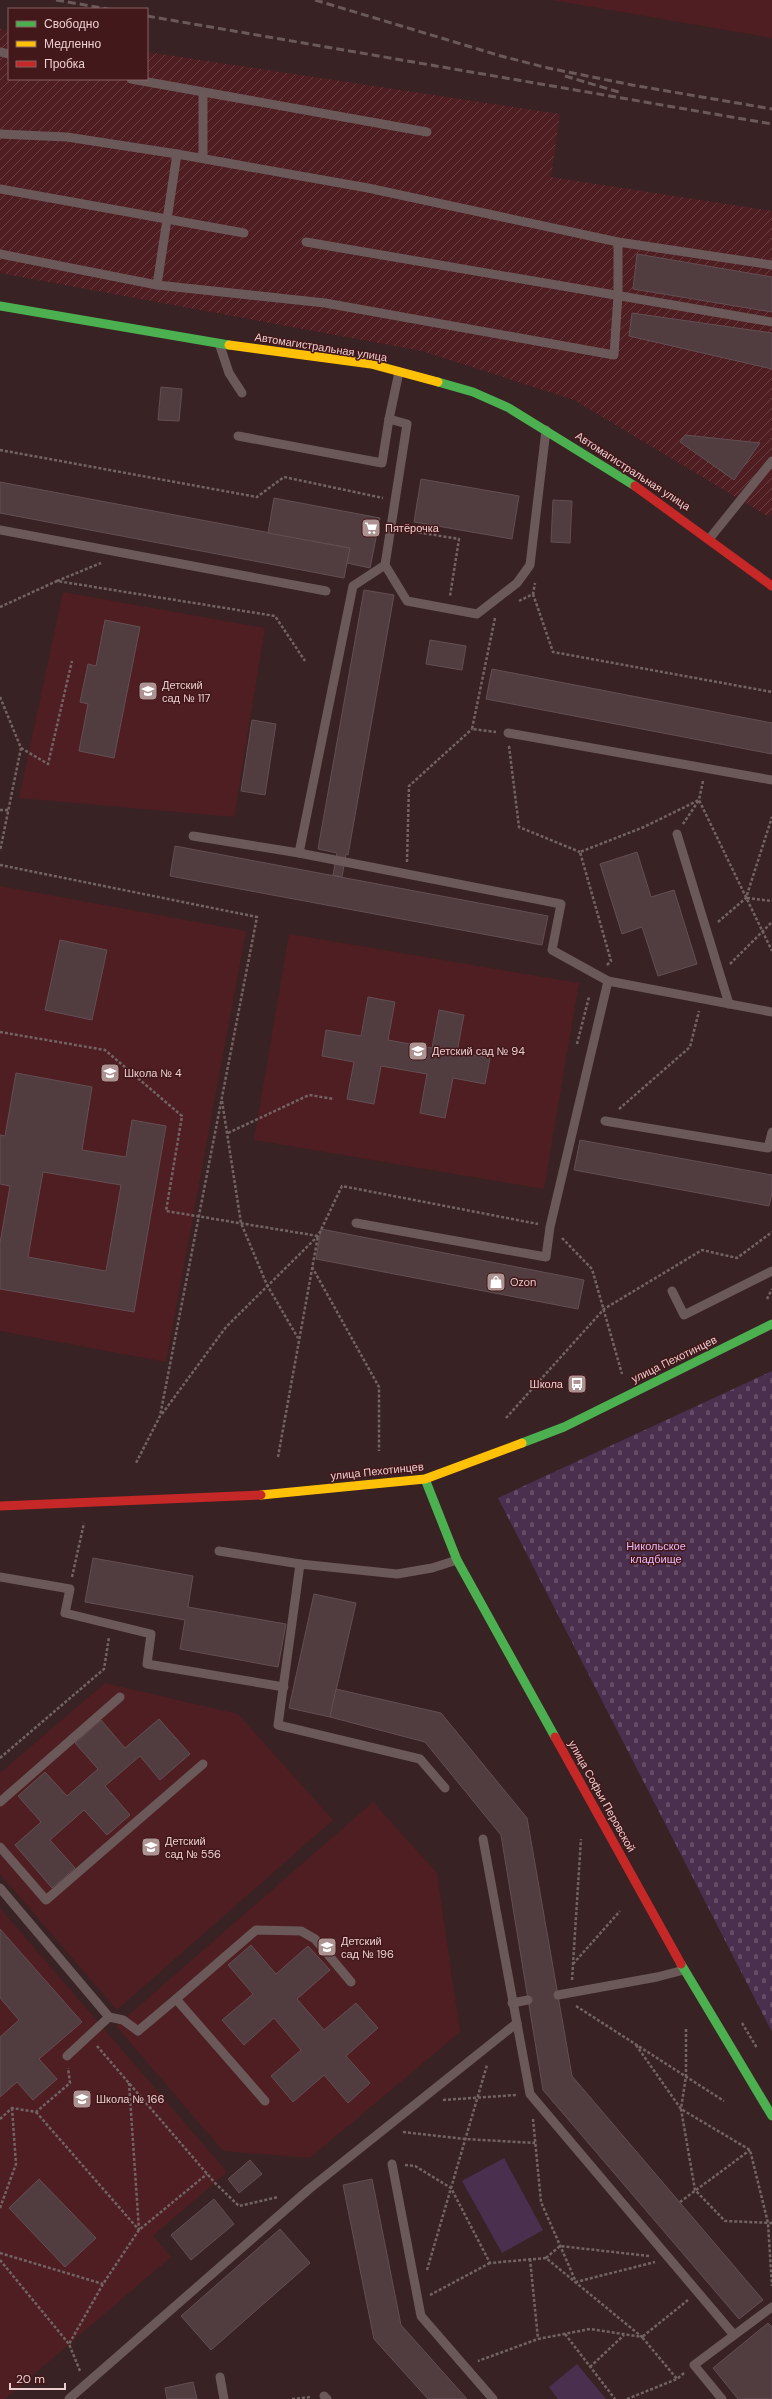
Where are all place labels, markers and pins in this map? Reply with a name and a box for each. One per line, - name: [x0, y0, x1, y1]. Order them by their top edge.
- supermarket icon: Пятёрочка: [360, 517, 382, 539]
- place label: Пятёрочка: [385, 521, 440, 535]
- place label: Детский сад № 117: [162, 678, 211, 705]
- school or university icon: Детский сад № 117: [137, 680, 159, 702]
- school or university icon: Детский сад № 94: [407, 1040, 429, 1062]
- place label: Детский сад № 94: [432, 1044, 525, 1058]
- school or university icon: Школа № 4: [99, 1062, 121, 1084]
- place label: Школа № 4: [124, 1066, 182, 1080]
- shop icon: Ozon: [485, 1271, 507, 1293]
- place label: Ozon: [510, 1275, 536, 1289]
- bus stop icon: Школа: [566, 1373, 588, 1395]
- place label: Школа: [530, 1377, 564, 1391]
- place label: Детский сад № 556: [165, 1834, 221, 1861]
- school or university icon: Детский сад № 556: [140, 1836, 162, 1858]
- place label: Детский сад № 196: [341, 1934, 394, 1961]
- school or university icon: Детский сад № 196: [316, 1936, 338, 1958]
- school or university icon: Школа № 166: [71, 2088, 93, 2110]
- place label: Школа № 166: [96, 2092, 164, 2106]

